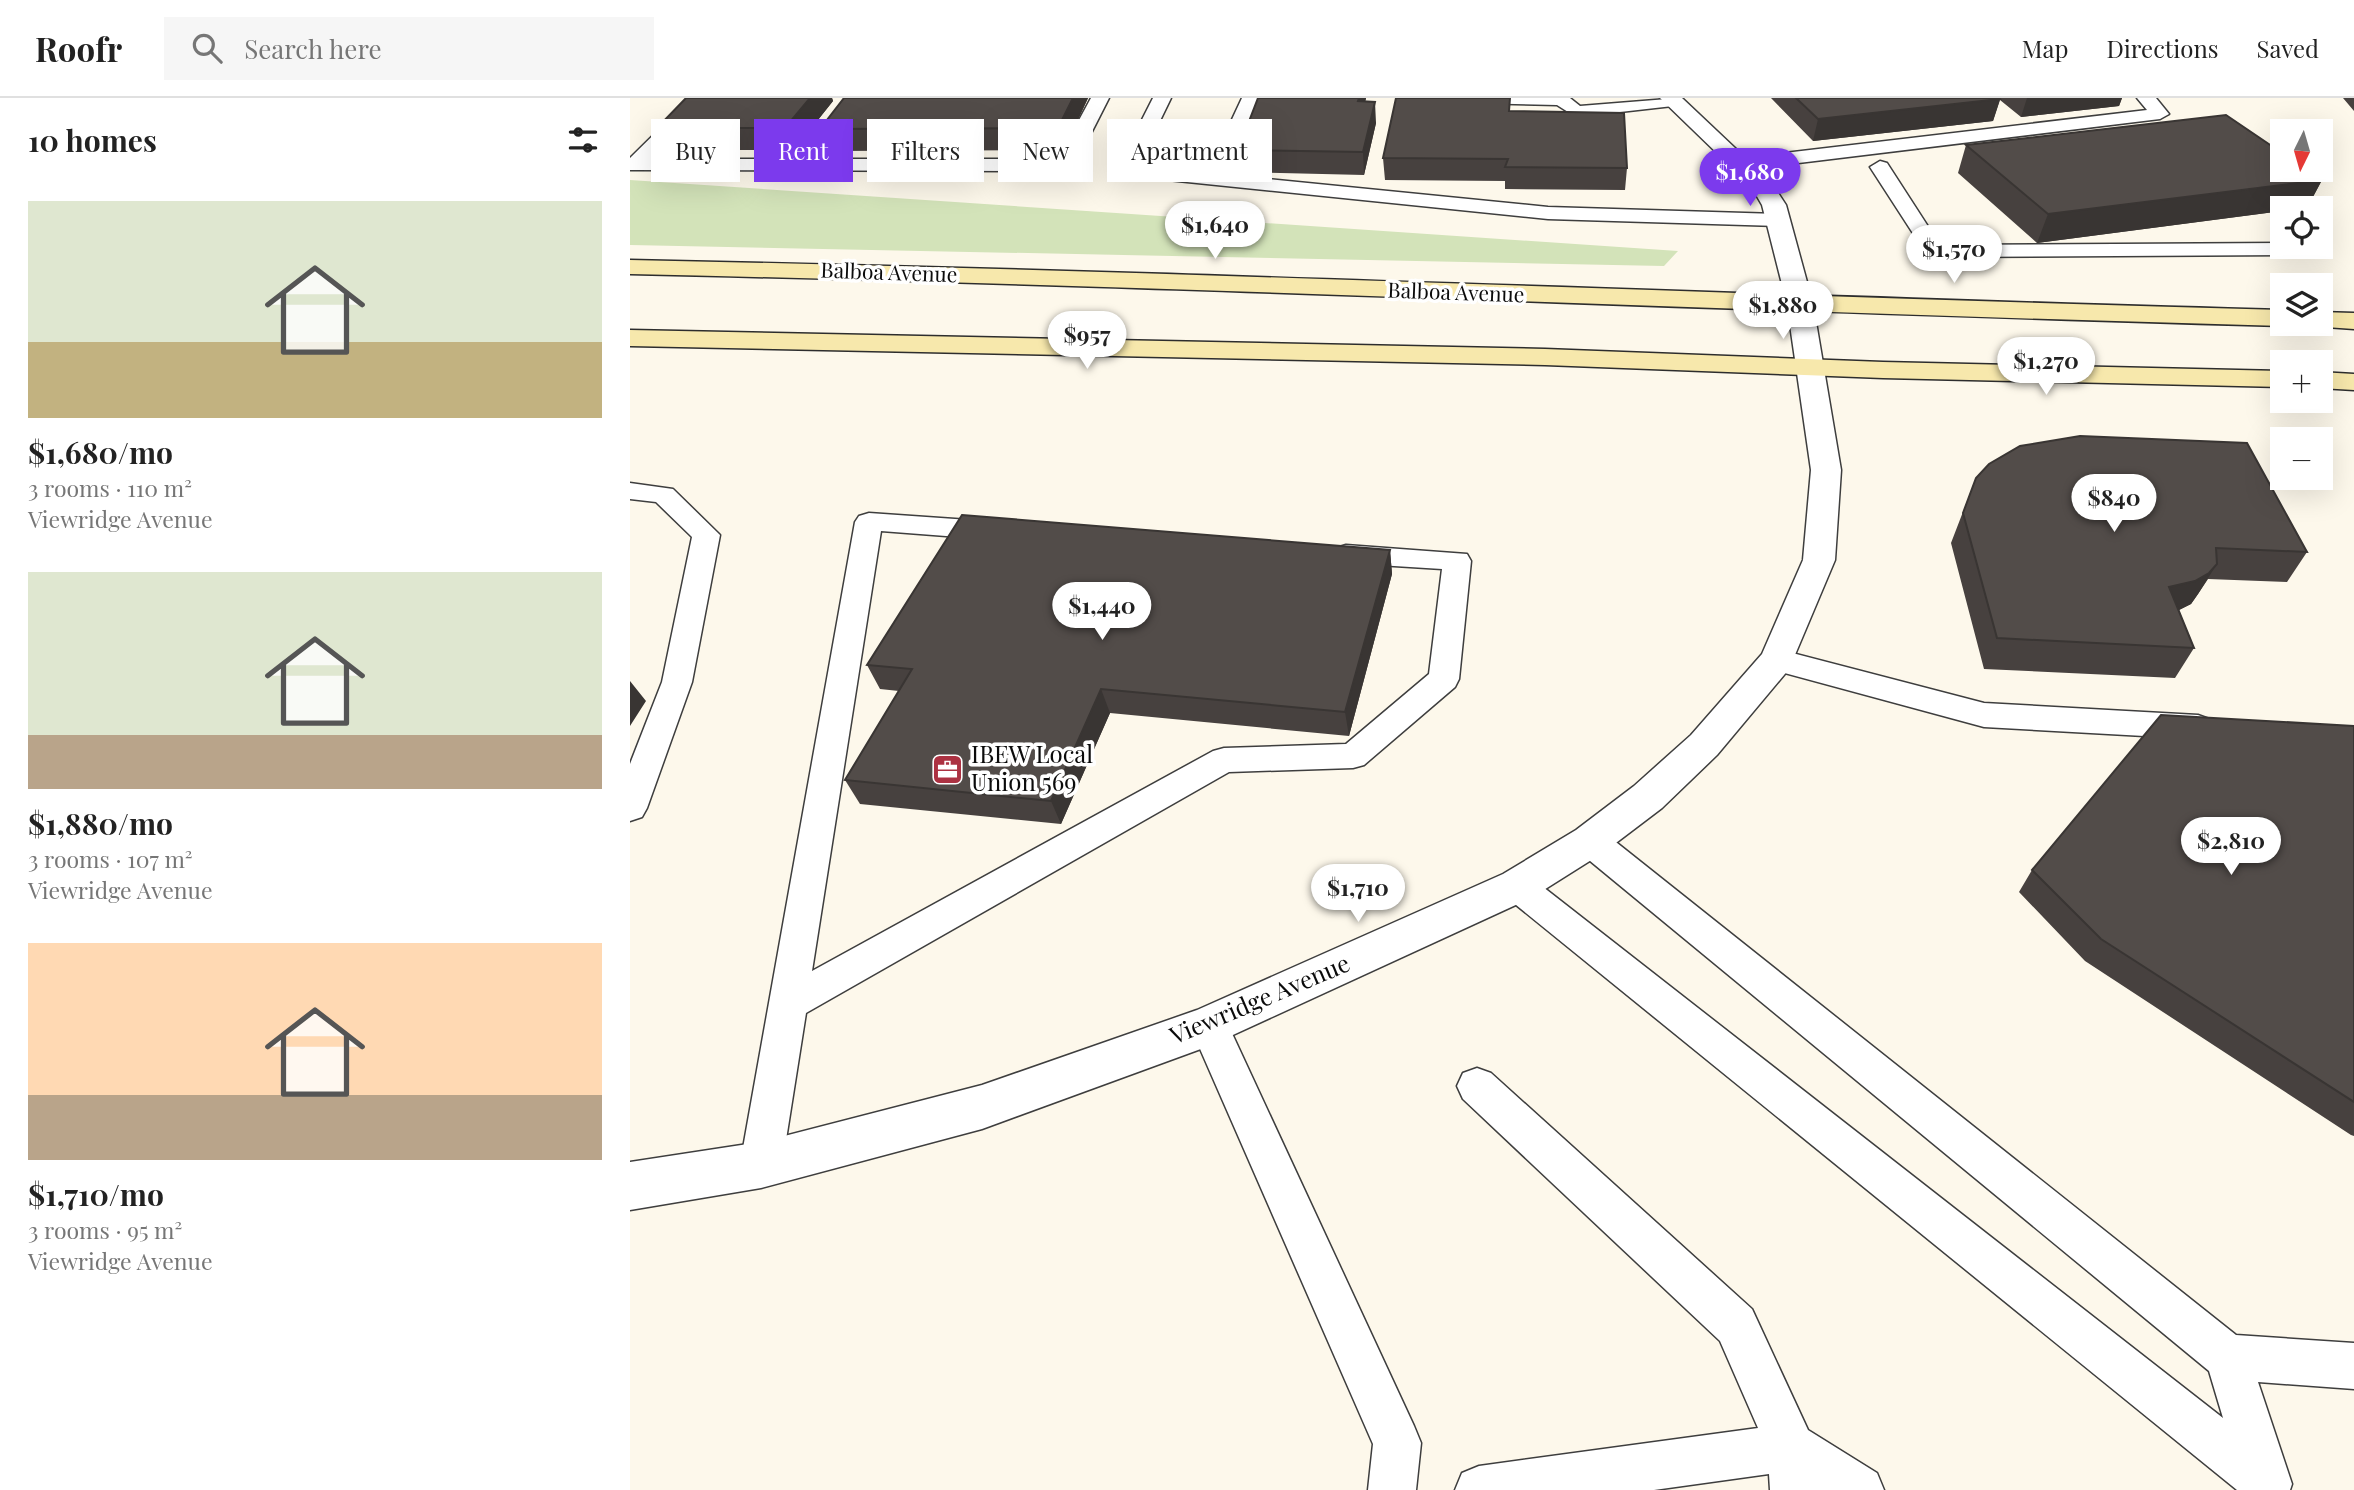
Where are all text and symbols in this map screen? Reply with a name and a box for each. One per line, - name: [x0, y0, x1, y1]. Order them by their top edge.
- search box: [164, 17, 654, 80]
- text: Roofr: [35, 26, 122, 70]
- icon: search: [188, 29, 226, 67]
- text: Search here: [244, 31, 382, 66]
- text: Map: [2022, 32, 2068, 64]
- text: Directions: [2106, 32, 2219, 64]
- text: Saved: [2257, 32, 2319, 64]
- chip: Buy: [651, 119, 740, 182]
- chip: Rent: [754, 119, 853, 182]
- chip: Filters: [867, 119, 984, 182]
- chip: New: [998, 119, 1093, 182]
- chip: Apartment: [1107, 119, 1272, 182]
- north arrow: [2270, 119, 2333, 182]
- map controls: [2270, 119, 2333, 490]
- text: 10 homes: [28, 120, 157, 160]
- icon: filters: [564, 121, 602, 159]
- pin: $1,680: [1693, 148, 1807, 208]
- text: $1,680: [1716, 155, 1784, 186]
- button: locate: [2270, 196, 2333, 259]
- pin: $1,640: [1158, 202, 1272, 261]
- text: $1,640: [1181, 208, 1249, 239]
- pin: $1,570: [1897, 226, 2011, 285]
- text: $1,570: [1922, 232, 1986, 263]
- icon: home: [252, 247, 378, 373]
- street label: Balboa Avenue: [820, 255, 958, 287]
- button: layers: [2270, 273, 2333, 336]
- street label: Balboa Avenue: [1387, 275, 1525, 307]
- pin: $1,880: [1726, 282, 1840, 341]
- text: $1,880: [1749, 288, 1817, 319]
- pin: $957: [1046, 312, 1128, 371]
- text: $957: [1064, 318, 1110, 349]
- pin: $1,270: [1989, 338, 2103, 397]
- text: $1,270: [2013, 344, 2079, 375]
- button: +: [2270, 350, 2333, 413]
- button: −: [2270, 427, 2333, 490]
- text: $1,680/mo: [28, 432, 173, 472]
- text: 3 rooms · 110 m²: [28, 472, 192, 503]
- pin: $840: [2073, 474, 2155, 534]
- text: $840: [2087, 481, 2141, 512]
- text: Viewridge Avenue: [28, 503, 213, 534]
- pin: $1,440: [1045, 582, 1159, 642]
- text: $1,440: [1068, 589, 1136, 620]
- icon: home: [252, 618, 378, 744]
- place label: IBEW Local Union 569: [971, 737, 1093, 797]
- office icon: IBEW Local Union 569: [931, 752, 965, 786]
- text: $1,880/mo: [28, 803, 173, 843]
- pin: $2,810: [2174, 818, 2288, 877]
- text: $2,810: [2197, 824, 2265, 855]
- text: 3 rooms · 107 m²: [28, 843, 193, 874]
- pin: $1,710: [1301, 864, 1415, 924]
- text: $1,710: [1327, 871, 1389, 902]
- text: Viewridge Avenue: [28, 874, 213, 905]
- street label: Viewridge Avenue: [1163, 946, 1354, 1051]
- icon: home: [252, 989, 378, 1115]
- text: $1,710/mo: [28, 1174, 164, 1214]
- text: 3 rooms · 95 m²: [28, 1214, 182, 1245]
- text: Viewridge Avenue: [28, 1245, 213, 1276]

